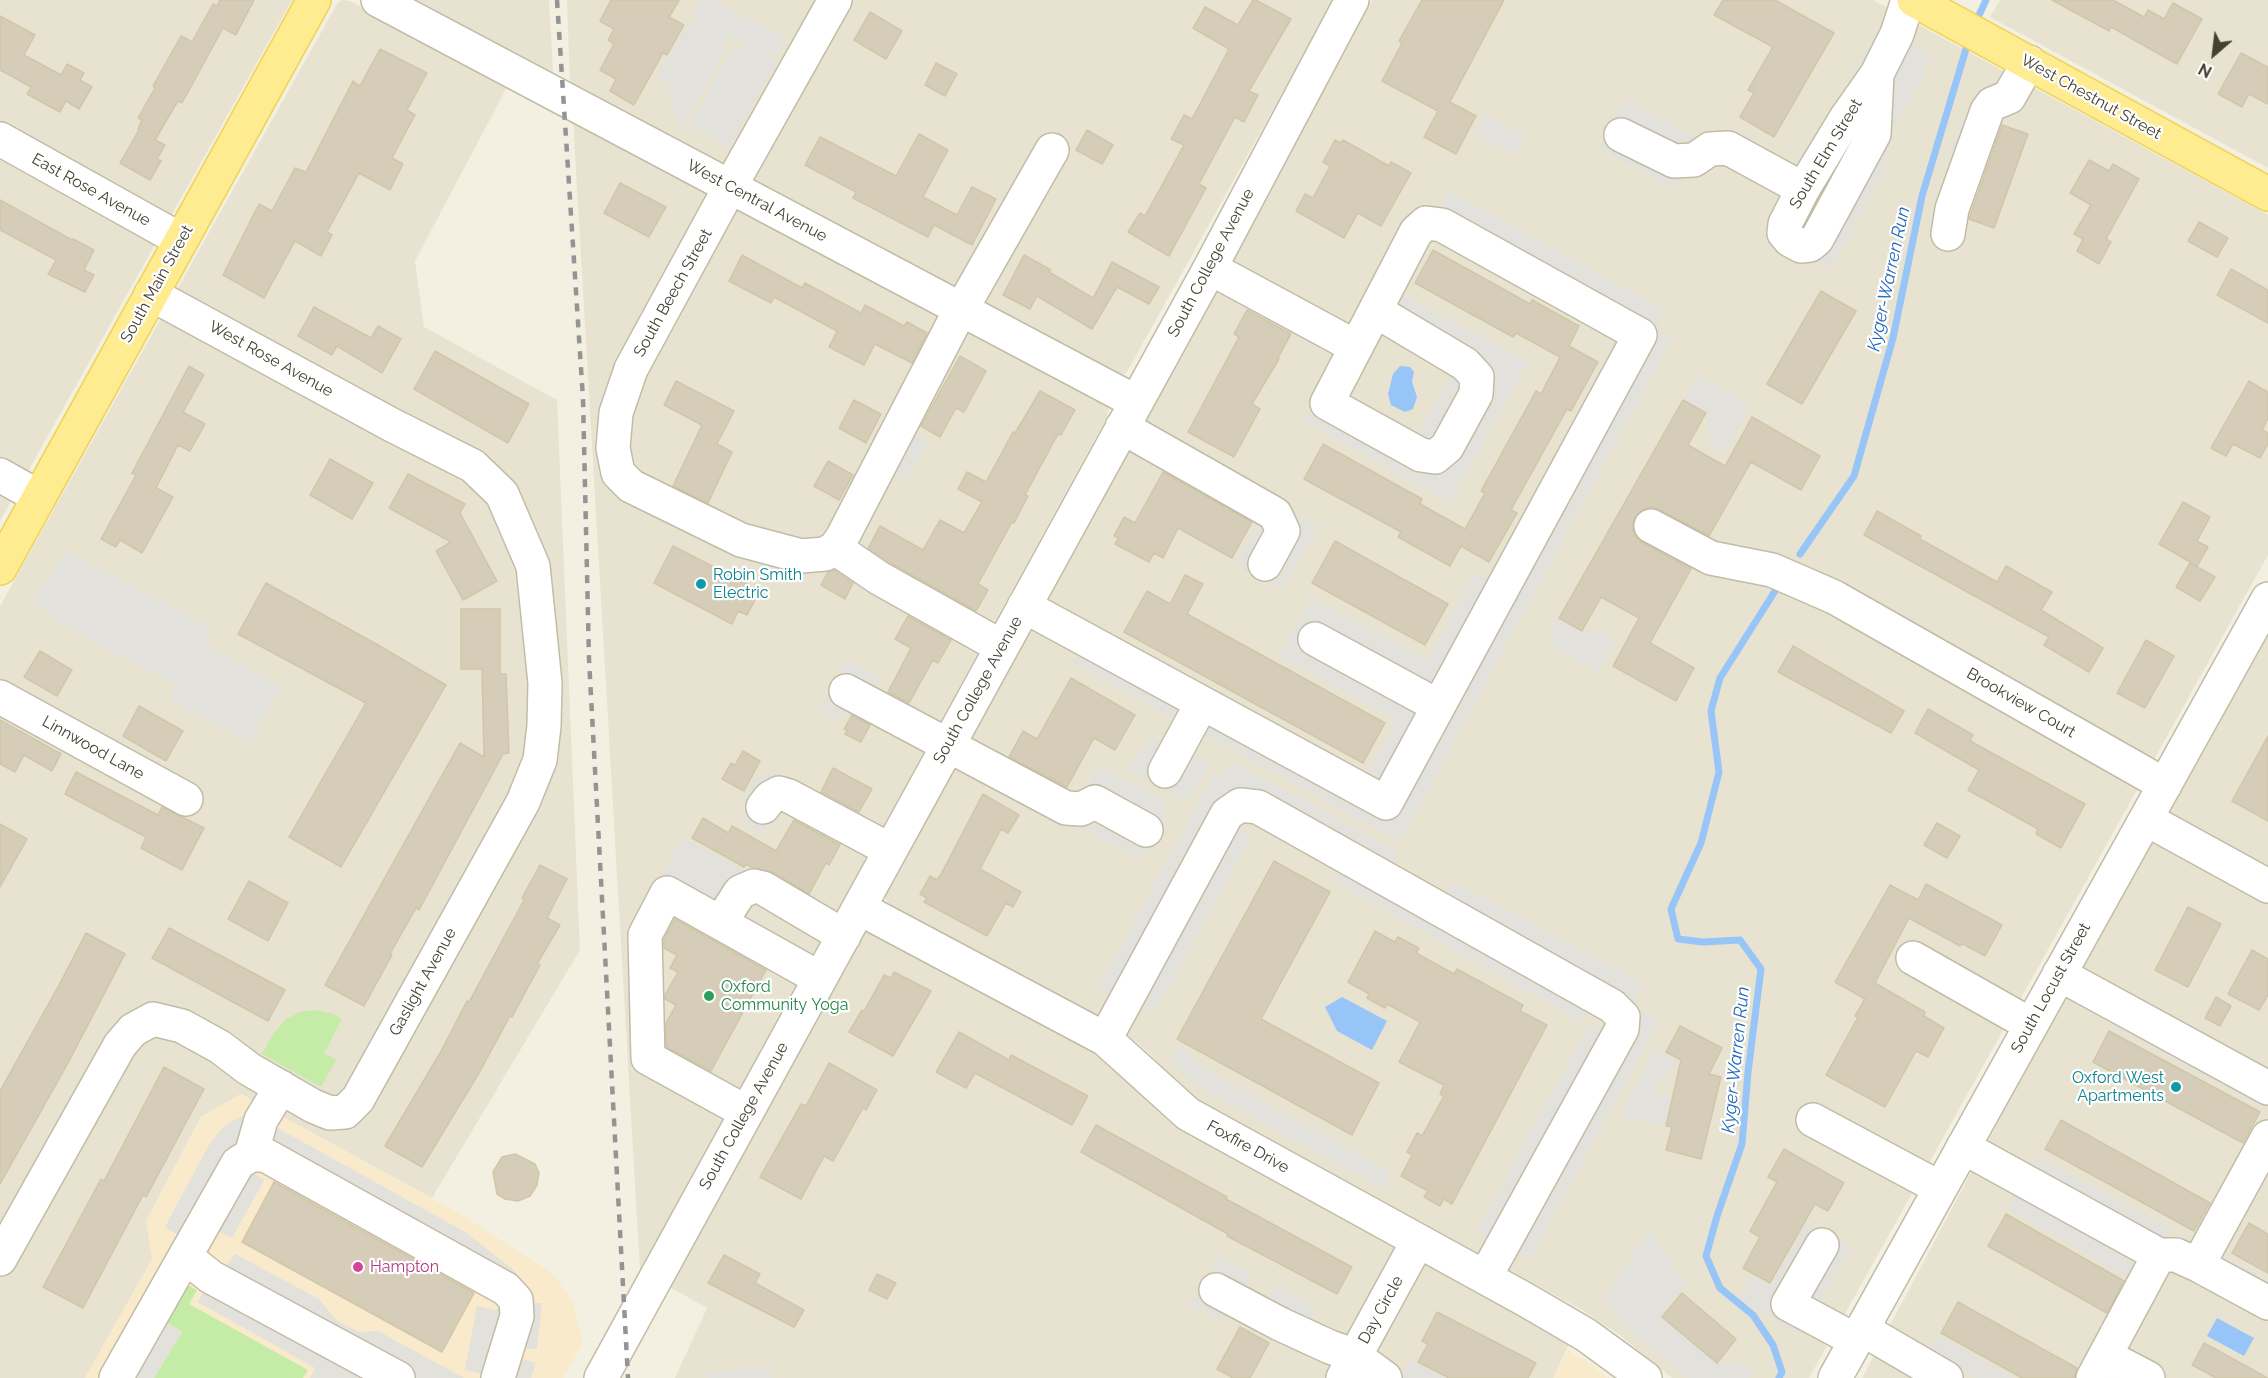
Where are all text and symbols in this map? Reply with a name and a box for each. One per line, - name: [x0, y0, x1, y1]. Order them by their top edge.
- north arrow: [2184, 24, 2244, 84]
- street label: West Chestnut Street: [2017, 50, 2165, 144]
- text: N: [2195, 59, 2215, 82]
- street label: South Elm Street: [1786, 96, 1866, 212]
- street label: East Rose Avenue: [28, 149, 154, 231]
- street label: West Central Avenue: [684, 156, 830, 246]
- street label: South College Avenue: [1164, 185, 1258, 341]
- water label: Kyger-Warren Run: [1863, 205, 1915, 353]
- street label: South Main Street: [117, 222, 197, 346]
- street label: South Beech Street: [630, 226, 716, 360]
- street label: West Rose Avenue: [205, 317, 337, 401]
- place label: Robin Smith Electric: [713, 565, 802, 603]
- marker: Robin Smith Electric: [694, 577, 708, 591]
- street label: South College Avenue: [929, 613, 1027, 767]
- street label: Brookview Court: [1963, 664, 2079, 742]
- street label: Linnwood Lane: [39, 712, 147, 784]
- street label: South Locust Street: [2007, 920, 2095, 1056]
- street label: Gaslight Avenue: [385, 925, 461, 1039]
- place label: Oxford Community Yoga: [721, 977, 848, 1015]
- water label: Kyger-Warren Run: [1718, 986, 1754, 1134]
- marker: Oxford Community Yoga: [702, 989, 716, 1003]
- street label: South College Avenue: [695, 1039, 793, 1193]
- place label: Oxford West Apartments: [2072, 1068, 2164, 1106]
- marker: Oxford West Apartments: [2169, 1080, 2183, 1094]
- street label: Foxfire Drive: [1203, 1117, 1293, 1177]
- place label: Hampton: [370, 1257, 439, 1277]
- marker: Hampton: [351, 1260, 365, 1274]
- street label: Day Circle: [1354, 1273, 1408, 1347]

